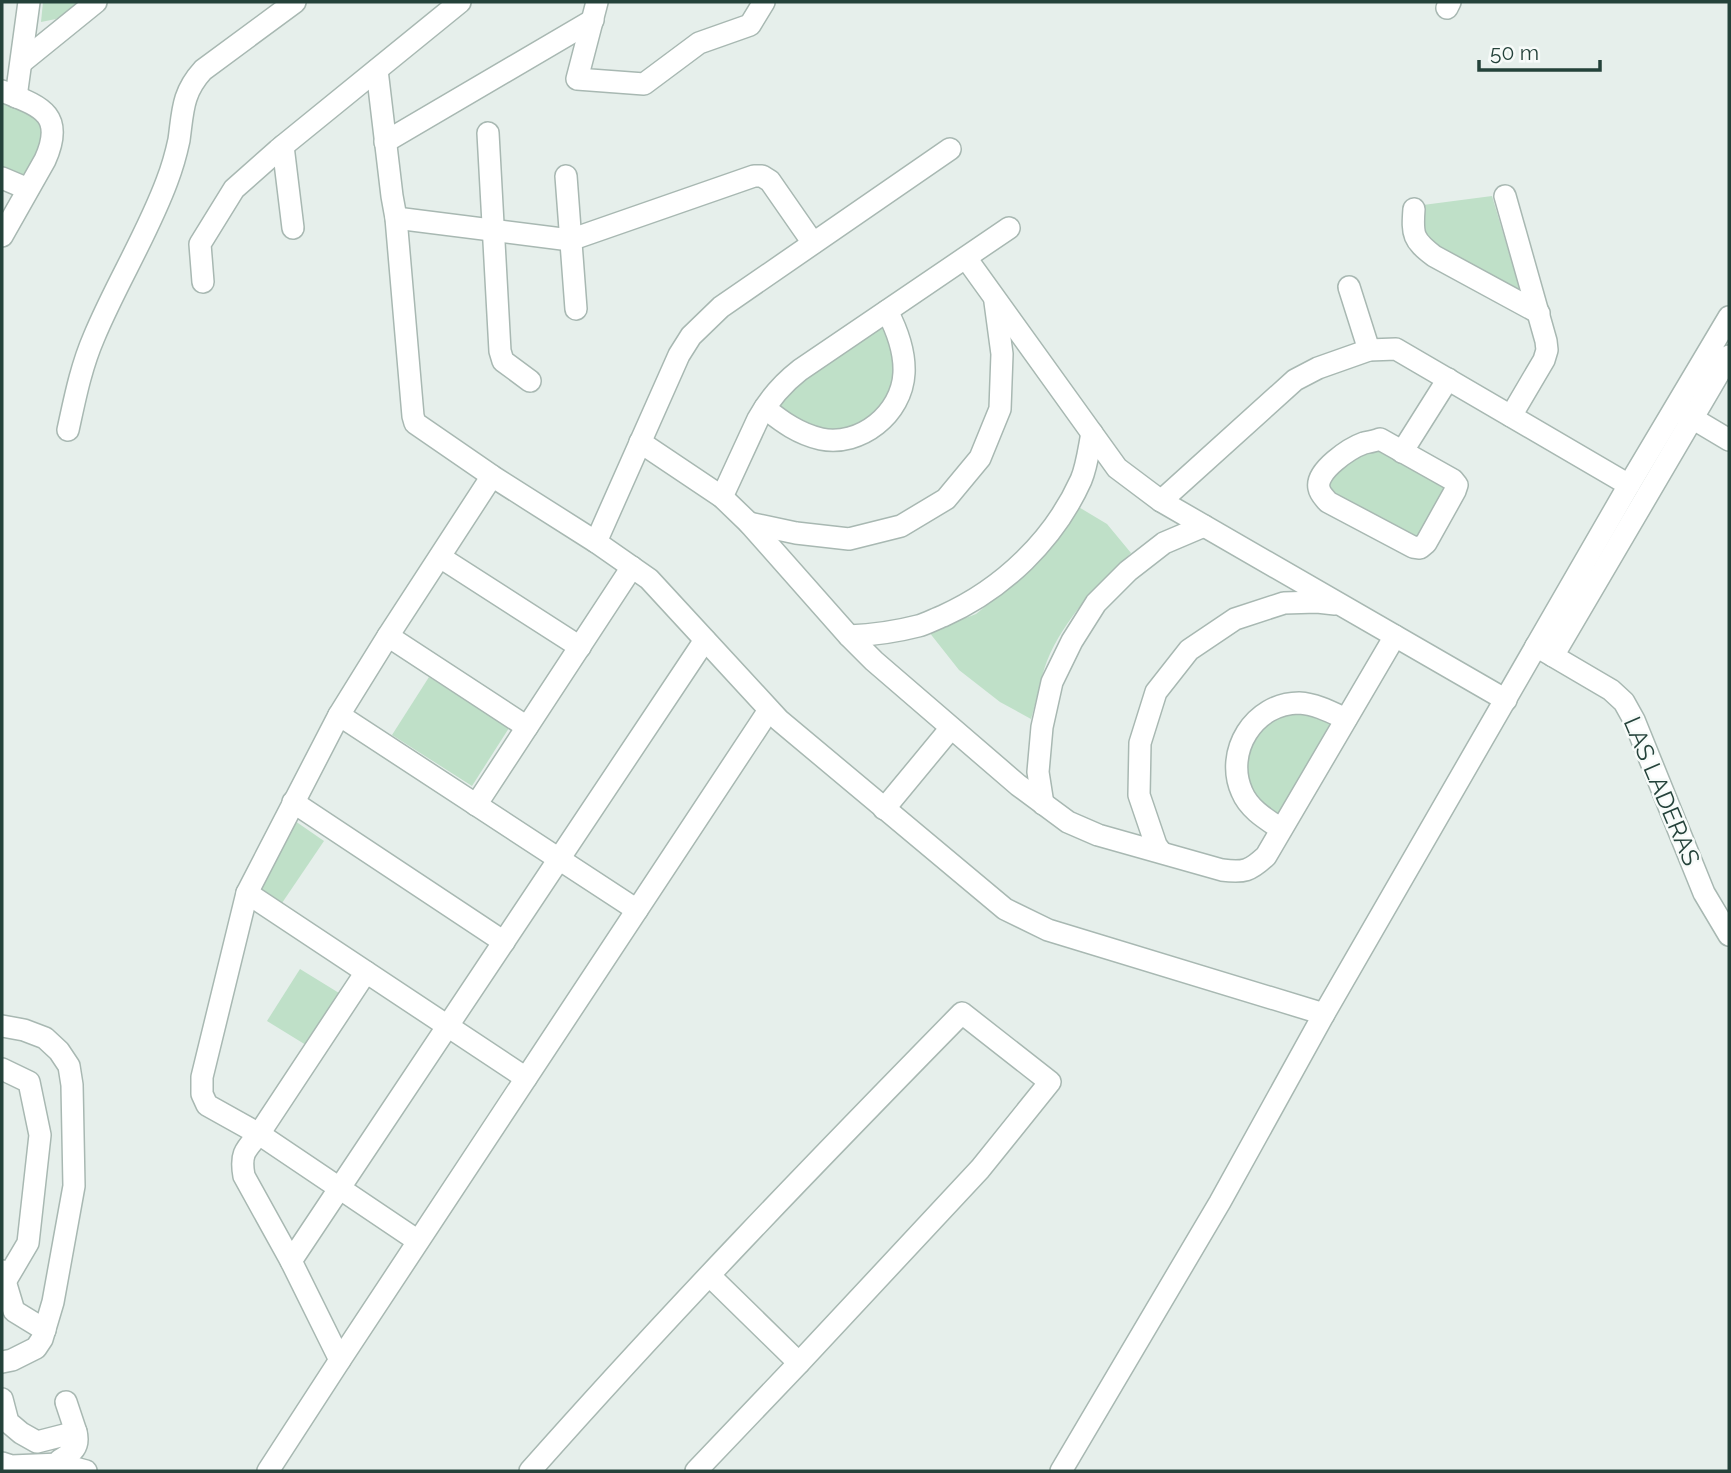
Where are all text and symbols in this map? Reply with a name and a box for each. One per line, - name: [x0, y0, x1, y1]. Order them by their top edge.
- scale bar: [1479, 28, 1600, 72]
- text: 50 m: [1490, 40, 1539, 65]
- street label: LAS LADERAS: [1618, 712, 1706, 870]

